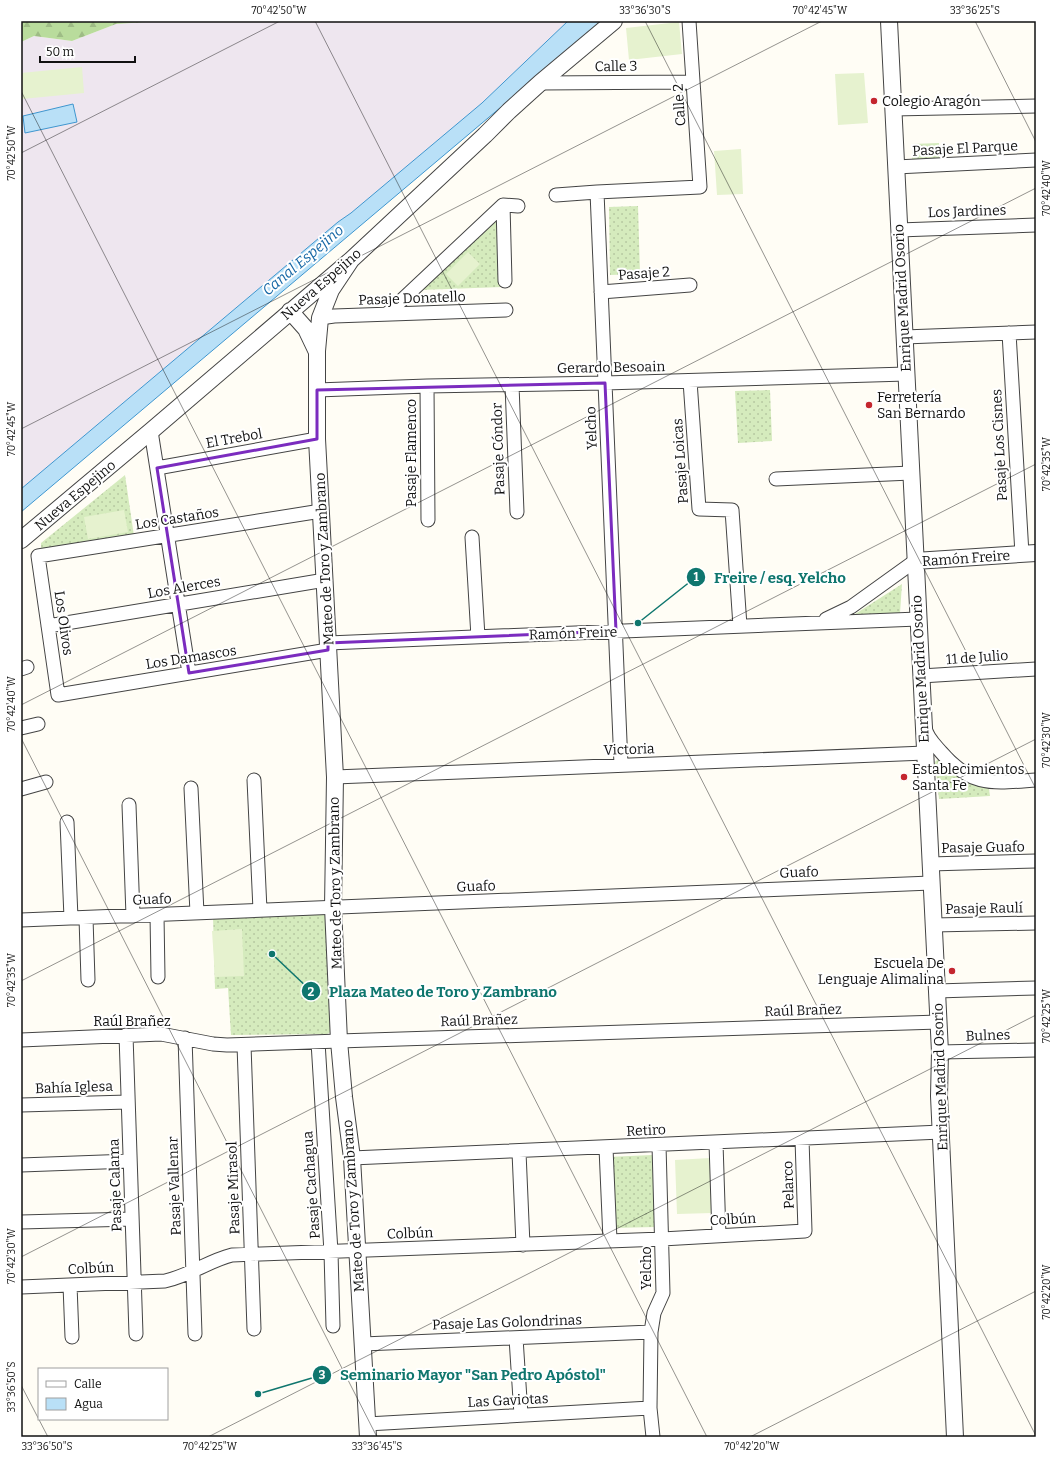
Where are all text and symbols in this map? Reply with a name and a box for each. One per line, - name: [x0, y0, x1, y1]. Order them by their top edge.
- text: 70°42'50"W: [252, 5, 307, 17]
- text: 33°36'30"S: [619, 5, 671, 17]
- text: 70°42'45"W: [793, 5, 848, 17]
- text: 33°36'25"S: [950, 5, 1000, 17]
- scale bar: [40, 38, 135, 64]
- text: 50 m: [46, 45, 75, 59]
- street label: Calle 3: [594, 58, 638, 75]
- street label: Calle 2: [670, 83, 689, 127]
- place label: Colegio Aragón: [882, 93, 981, 110]
- marker: Colegio Aragón: [869, 96, 879, 106]
- text: 70°42'50"W: [6, 125, 18, 180]
- street label: Pasaje El Parque: [912, 137, 1018, 160]
- text: 70°42'40"W: [1041, 160, 1053, 216]
- street label: Los Jardines: [927, 202, 1007, 221]
- water label: Canal Espejino: [259, 221, 347, 299]
- street label: Enrique Madrid Osorio: [890, 224, 915, 372]
- street label: Nueva Espejino: [278, 245, 365, 324]
- street label: Pasaje 2: [618, 263, 671, 284]
- street label: Pasaje Donatello: [358, 288, 466, 309]
- street label: Gerardo Besoain: [557, 358, 665, 377]
- place label: Ferretería San Bernardo: [877, 389, 966, 422]
- street label: Pasaje Los Cisnes: [988, 389, 1011, 501]
- street label: Pasaje Flamenco: [403, 399, 420, 507]
- marker: Ferretería San Bernardo: [864, 400, 874, 410]
- text: 70°42'45"W: [6, 401, 18, 456]
- street label: Pasaje Cóndor: [488, 403, 509, 495]
- street label: Yelcho: [582, 406, 601, 450]
- street label: Pasaje Loicas: [669, 418, 692, 504]
- street label: El Trebol: [204, 425, 264, 452]
- text: 70°42'35"W: [1041, 436, 1053, 491]
- street label: Nueva Espejino: [31, 457, 119, 534]
- street label: Mateo de Toro y Zambrano: [311, 472, 338, 646]
- street label: Los Castaños: [134, 503, 220, 533]
- street label: Ramón Freire: [921, 547, 1011, 570]
- callout: Freire / esq. Yelcho: [686, 564, 853, 591]
- text: Freire / esq. Yelcho: [714, 569, 846, 587]
- text: 1: [693, 570, 699, 584]
- street label: Los Alerces: [146, 573, 222, 602]
- street label: Los Olivos: [51, 590, 76, 657]
- street label: Enrique Madrid Osorio: [908, 595, 933, 743]
- street label: Ramón Freire: [528, 623, 618, 644]
- street label: Los Damascos: [144, 642, 238, 673]
- street label: 11 de Julio: [945, 647, 1009, 668]
- text: 70°42'40"W: [6, 676, 18, 732]
- text: 70°42'30"W: [1041, 712, 1053, 768]
- street label: Victoria: [603, 740, 655, 759]
- place label: Establecimientos Santa Fe: [912, 761, 1024, 794]
- marker: Establecimientos Santa Fe: [899, 772, 909, 782]
- street label: Mateo de Toro y Zambrano: [325, 797, 346, 969]
- street label: Pasaje Guafo: [941, 838, 1025, 857]
- street label: Guafo: [779, 863, 819, 882]
- street label: Guafo: [456, 877, 496, 896]
- street label: Guafo: [132, 890, 172, 909]
- street label: Pasaje Raulí: [945, 899, 1024, 918]
- text: 70°42'35"W: [6, 952, 18, 1007]
- place label: Escuela De Lenguaje Alimalina: [818, 955, 944, 988]
- marker: Escuela De Lenguaje Alimalina: [947, 966, 957, 976]
- callout: Plaza Mateo de Toro y Zambrano: [301, 978, 565, 1005]
- text: Plaza Mateo de Toro y Zambrano: [329, 983, 557, 1001]
- text: 2: [308, 985, 315, 999]
- text: 70°42'25"W: [1041, 988, 1053, 1043]
- street label: Raúl Brañez: [764, 1001, 842, 1020]
- street label: Enrique Madrid Osorio: [929, 1003, 952, 1151]
- street label: Raúl Brañez: [440, 1011, 518, 1030]
- street label: Raúl Brañez: [93, 1013, 171, 1030]
- street label: Bulnes: [965, 1026, 1011, 1045]
- street label: Bahía Iglesa: [35, 1078, 114, 1097]
- street label: Mateo de Toro y Zambrano: [339, 1119, 368, 1293]
- street label: Retiro: [626, 1121, 666, 1140]
- street label: Pasaje Cachagua: [299, 1130, 324, 1239]
- street label: Pasaje Vallenar: [164, 1136, 185, 1236]
- street label: Pasaje Calama: [105, 1138, 126, 1232]
- street label: Pasaje Mirasol: [223, 1141, 244, 1235]
- street label: Pelarco: [779, 1161, 798, 1209]
- street label: Colbún: [709, 1210, 757, 1229]
- street label: Colbún: [387, 1224, 434, 1243]
- text: 70°42'30"W: [6, 1228, 18, 1284]
- street label: Yelcho: [638, 1246, 655, 1290]
- street label: Colbún: [67, 1259, 115, 1278]
- text: 70°42'20"W: [1041, 1264, 1053, 1320]
- street label: Pasaje Las Golondrinas: [432, 1311, 582, 1334]
- text: 33°36'50"S: [6, 1361, 18, 1413]
- callout: Seminario Mayor "San Pedro Apóstol": [312, 1361, 614, 1388]
- text: Seminario Mayor "San Pedro Apóstol": [340, 1366, 606, 1384]
- legend: [38, 1368, 168, 1420]
- text: 3: [319, 1368, 326, 1382]
- text: Calle: [74, 1377, 102, 1391]
- street label: Las Gaviotas: [467, 1390, 549, 1411]
- text: Agua: [74, 1397, 103, 1411]
- text: 33°36'50"S: [21, 1441, 73, 1453]
- text: 70°42'25"W: [183, 1441, 238, 1453]
- text: 33°36'45"S: [352, 1441, 402, 1453]
- text: 70°42'20"W: [724, 1441, 780, 1453]

